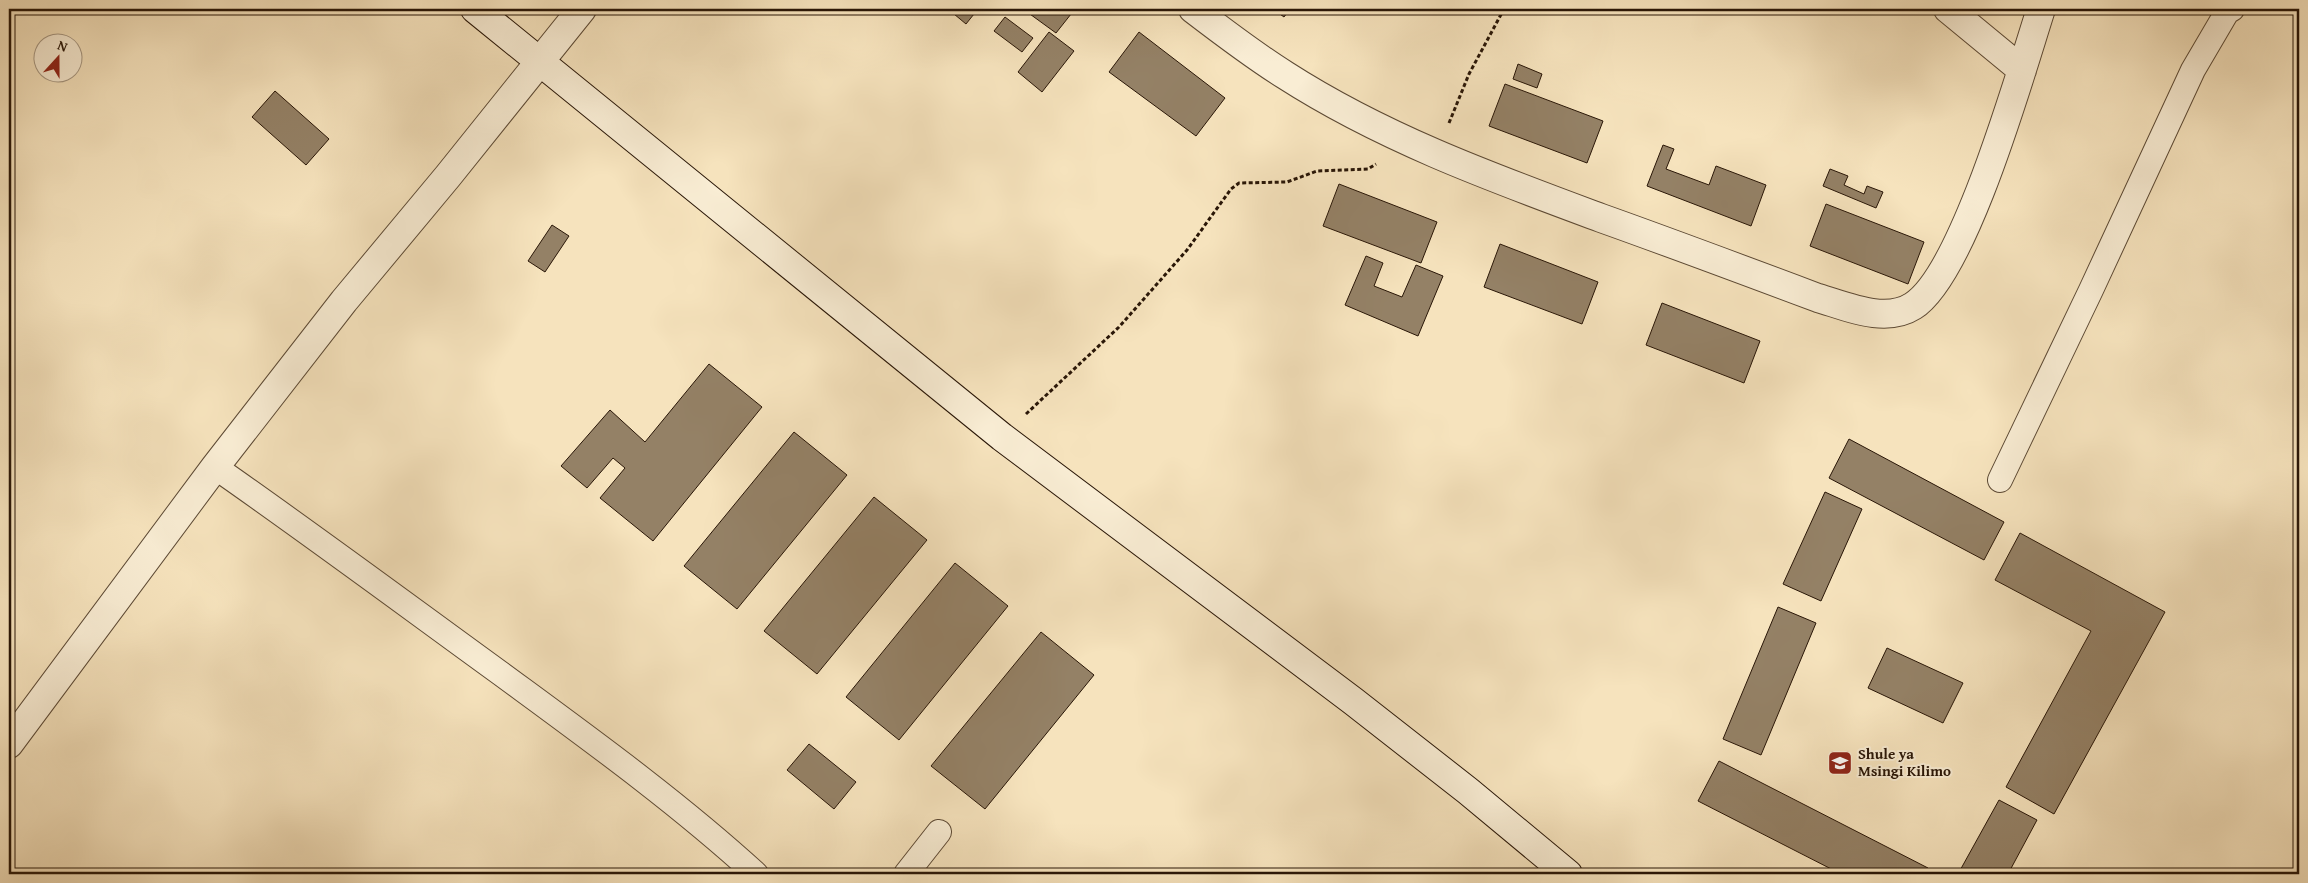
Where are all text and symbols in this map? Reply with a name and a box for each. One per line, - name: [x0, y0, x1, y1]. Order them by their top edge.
- north arrow: [32, 32, 82, 82]
- text: N: [55, 35, 71, 57]
- place label: Shule ya Msingi Kilimo: [1858, 743, 1951, 781]
- school or university icon: Shule ya Msingi Kilimo: [1827, 750, 1853, 776]

